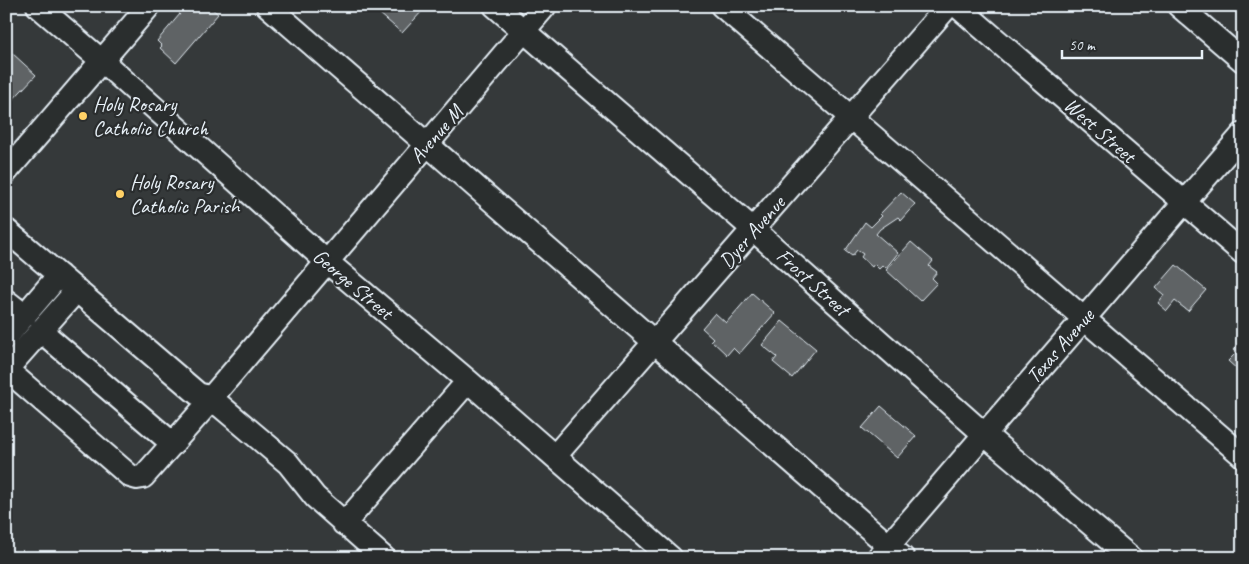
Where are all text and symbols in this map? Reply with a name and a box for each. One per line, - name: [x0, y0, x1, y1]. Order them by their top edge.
- scale bar: [1062, 28, 1202, 60]
- text: 50 m: [1069, 36, 1096, 55]
- place label: Holy Rosary Catholic Church: [93, 91, 209, 141]
- street label: West Street: [1059, 92, 1143, 170]
- street label: Avenue M: [404, 98, 469, 168]
- marker: Holy Rosary Catholic Church: [77, 110, 89, 122]
- place label: Holy Rosary Catholic Parish: [130, 169, 241, 219]
- marker: Holy Rosary Catholic Parish: [114, 188, 126, 200]
- street label: Dyer Avenue: [713, 189, 792, 274]
- street label: George Street: [308, 243, 400, 326]
- street label: Frost Street: [771, 243, 857, 323]
- street label: Texas Avenue: [1020, 302, 1100, 389]

